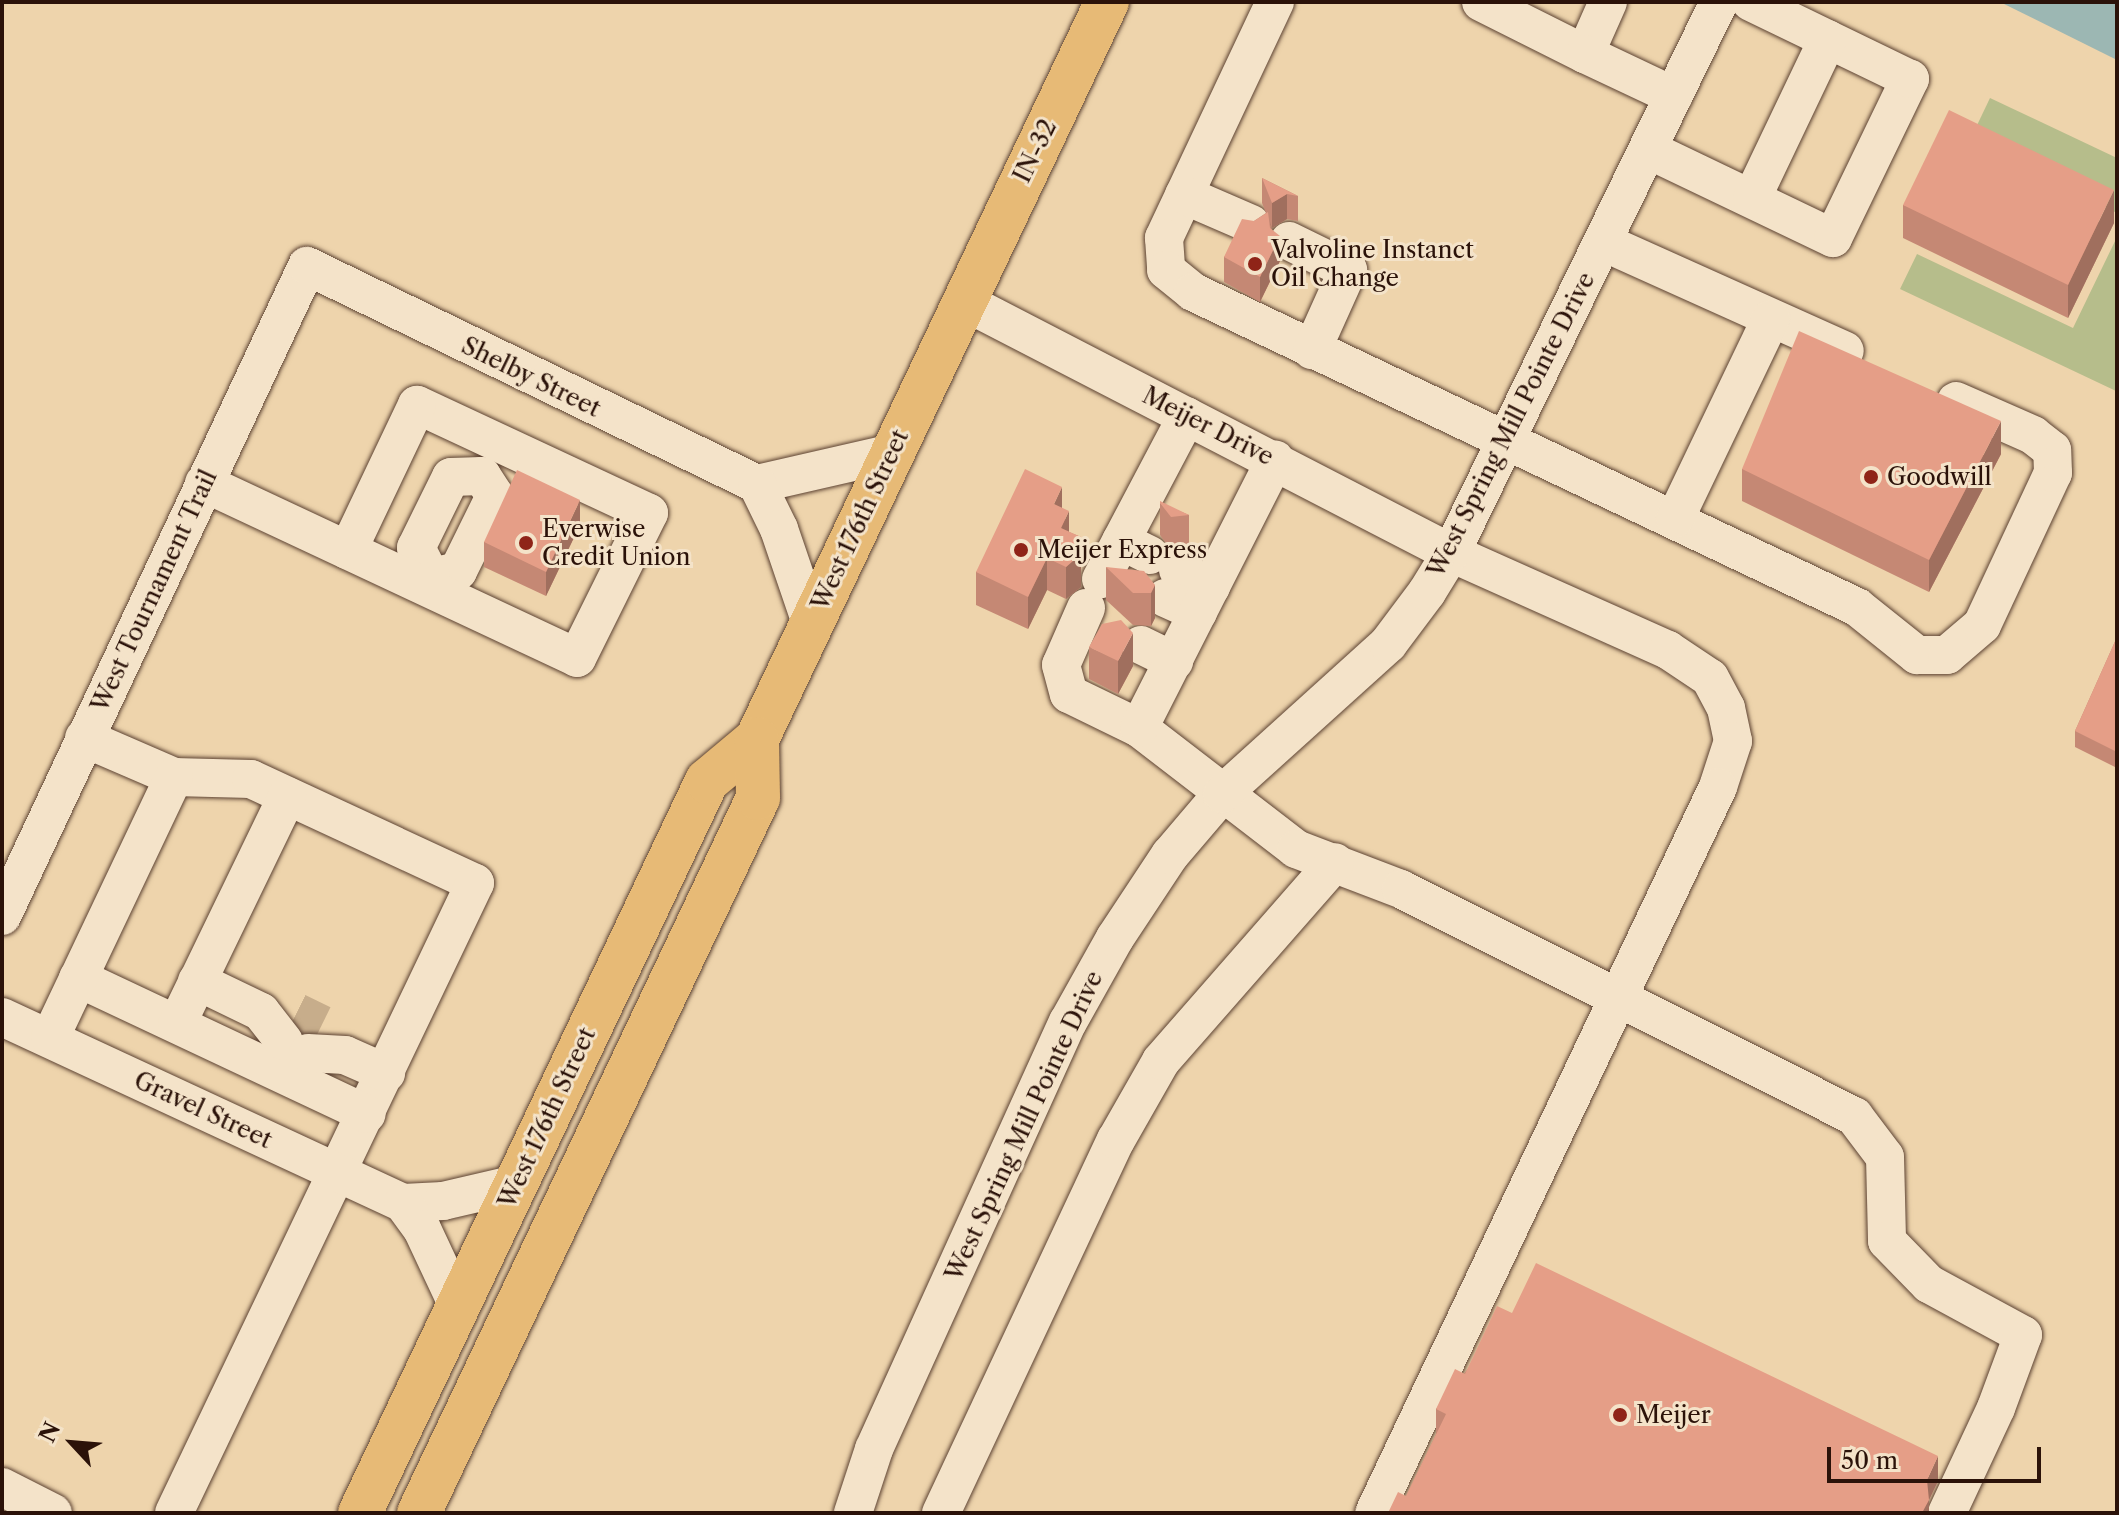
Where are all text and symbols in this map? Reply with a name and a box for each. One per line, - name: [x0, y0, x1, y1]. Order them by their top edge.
- street label: IN-32: [1007, 115, 1063, 187]
- place label: Valvoline Instanct Oil Change: [1271, 236, 1474, 292]
- marker: Valvoline Instanct Oil Change: [1246, 255, 1264, 273]
- street label: West Spring Mill Pointe Drive: [1421, 268, 1601, 582]
- street label: Shelby Street: [457, 331, 605, 423]
- street label: Meijer Drive: [1138, 381, 1278, 471]
- street label: West 176th Street: [805, 425, 915, 615]
- place label: Goodwill: [1887, 463, 1992, 491]
- street label: West Tournament Trail: [85, 465, 223, 717]
- marker: Goodwill: [1862, 468, 1880, 486]
- place label: Everwise Credit Union: [542, 515, 691, 571]
- marker: Everwise Credit Union: [517, 534, 535, 552]
- place label: Meijer Express: [1037, 536, 1208, 564]
- marker: Meijer Express: [1012, 541, 1030, 559]
- street label: West Spring Mill Pointe Drive: [939, 966, 1109, 1286]
- street label: West 176th Street: [492, 1023, 602, 1213]
- street label: Gravel Street: [130, 1066, 276, 1154]
- place label: Meijer: [1636, 1401, 1711, 1429]
- north arrow: [32, 1403, 112, 1483]
- marker: Meijer: [1611, 1406, 1629, 1424]
- text: N: [34, 1418, 66, 1447]
- scale bar: [1831, 1431, 2045, 1481]
- text: 50 m: [1841, 1446, 1898, 1475]

